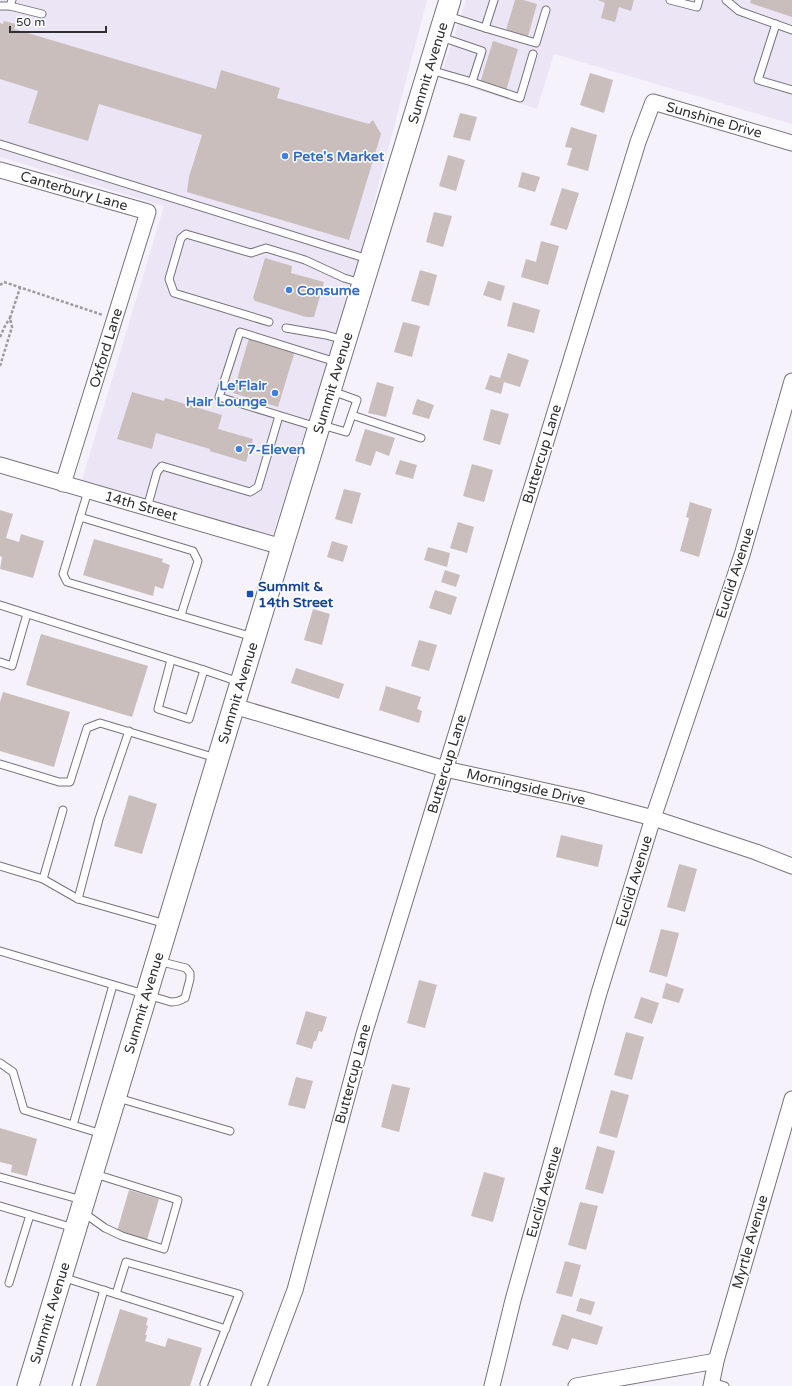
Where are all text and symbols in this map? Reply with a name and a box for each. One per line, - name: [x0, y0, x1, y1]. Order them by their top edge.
- scale bar: [10, 8, 106, 34]
- text: 50 m: [16, 15, 45, 29]
- street label: Summit Avenue: [404, 20, 452, 126]
- street label: Sunshine Drive: [664, 98, 764, 142]
- place label: Pete's Market: [293, 148, 385, 165]
- marker: Pete's Market: [280, 151, 290, 161]
- street label: Canterbury Lane: [18, 168, 130, 214]
- place label: Consume: [297, 282, 360, 299]
- marker: Consume: [284, 285, 294, 295]
- street label: Oxford Lane: [86, 306, 126, 390]
- street label: Summit Avenue: [309, 330, 357, 436]
- place label: Le’Flair Hair Lounge: [186, 377, 268, 410]
- marker: Le’Flair Hair Lounge: [270, 388, 280, 398]
- street label: Buttercup Lane: [519, 402, 565, 506]
- place label: 7-Eleven: [247, 441, 305, 458]
- marker: 7-Eleven: [234, 444, 244, 454]
- street label: 14th Street: [103, 487, 180, 525]
- street label: Euclid Avenue: [712, 525, 758, 620]
- place label: Summit & 14th Street: [258, 578, 334, 611]
- marker: Summit & 14th Street: [245, 589, 255, 599]
- street label: Summit Avenue: [214, 640, 262, 746]
- street label: Buttercup Lane: [424, 712, 470, 816]
- street label: Morningside Drive: [465, 765, 587, 809]
- street label: Euclid Avenue: [612, 833, 656, 929]
- street label: Summit Avenue: [120, 950, 168, 1056]
- street label: Buttercup Lane: [332, 1022, 375, 1126]
- street label: Euclid Avenue: [523, 1144, 565, 1240]
- street label: Myrtle Avenue: [728, 1193, 772, 1291]
- street label: Summit Avenue: [26, 1260, 74, 1366]

